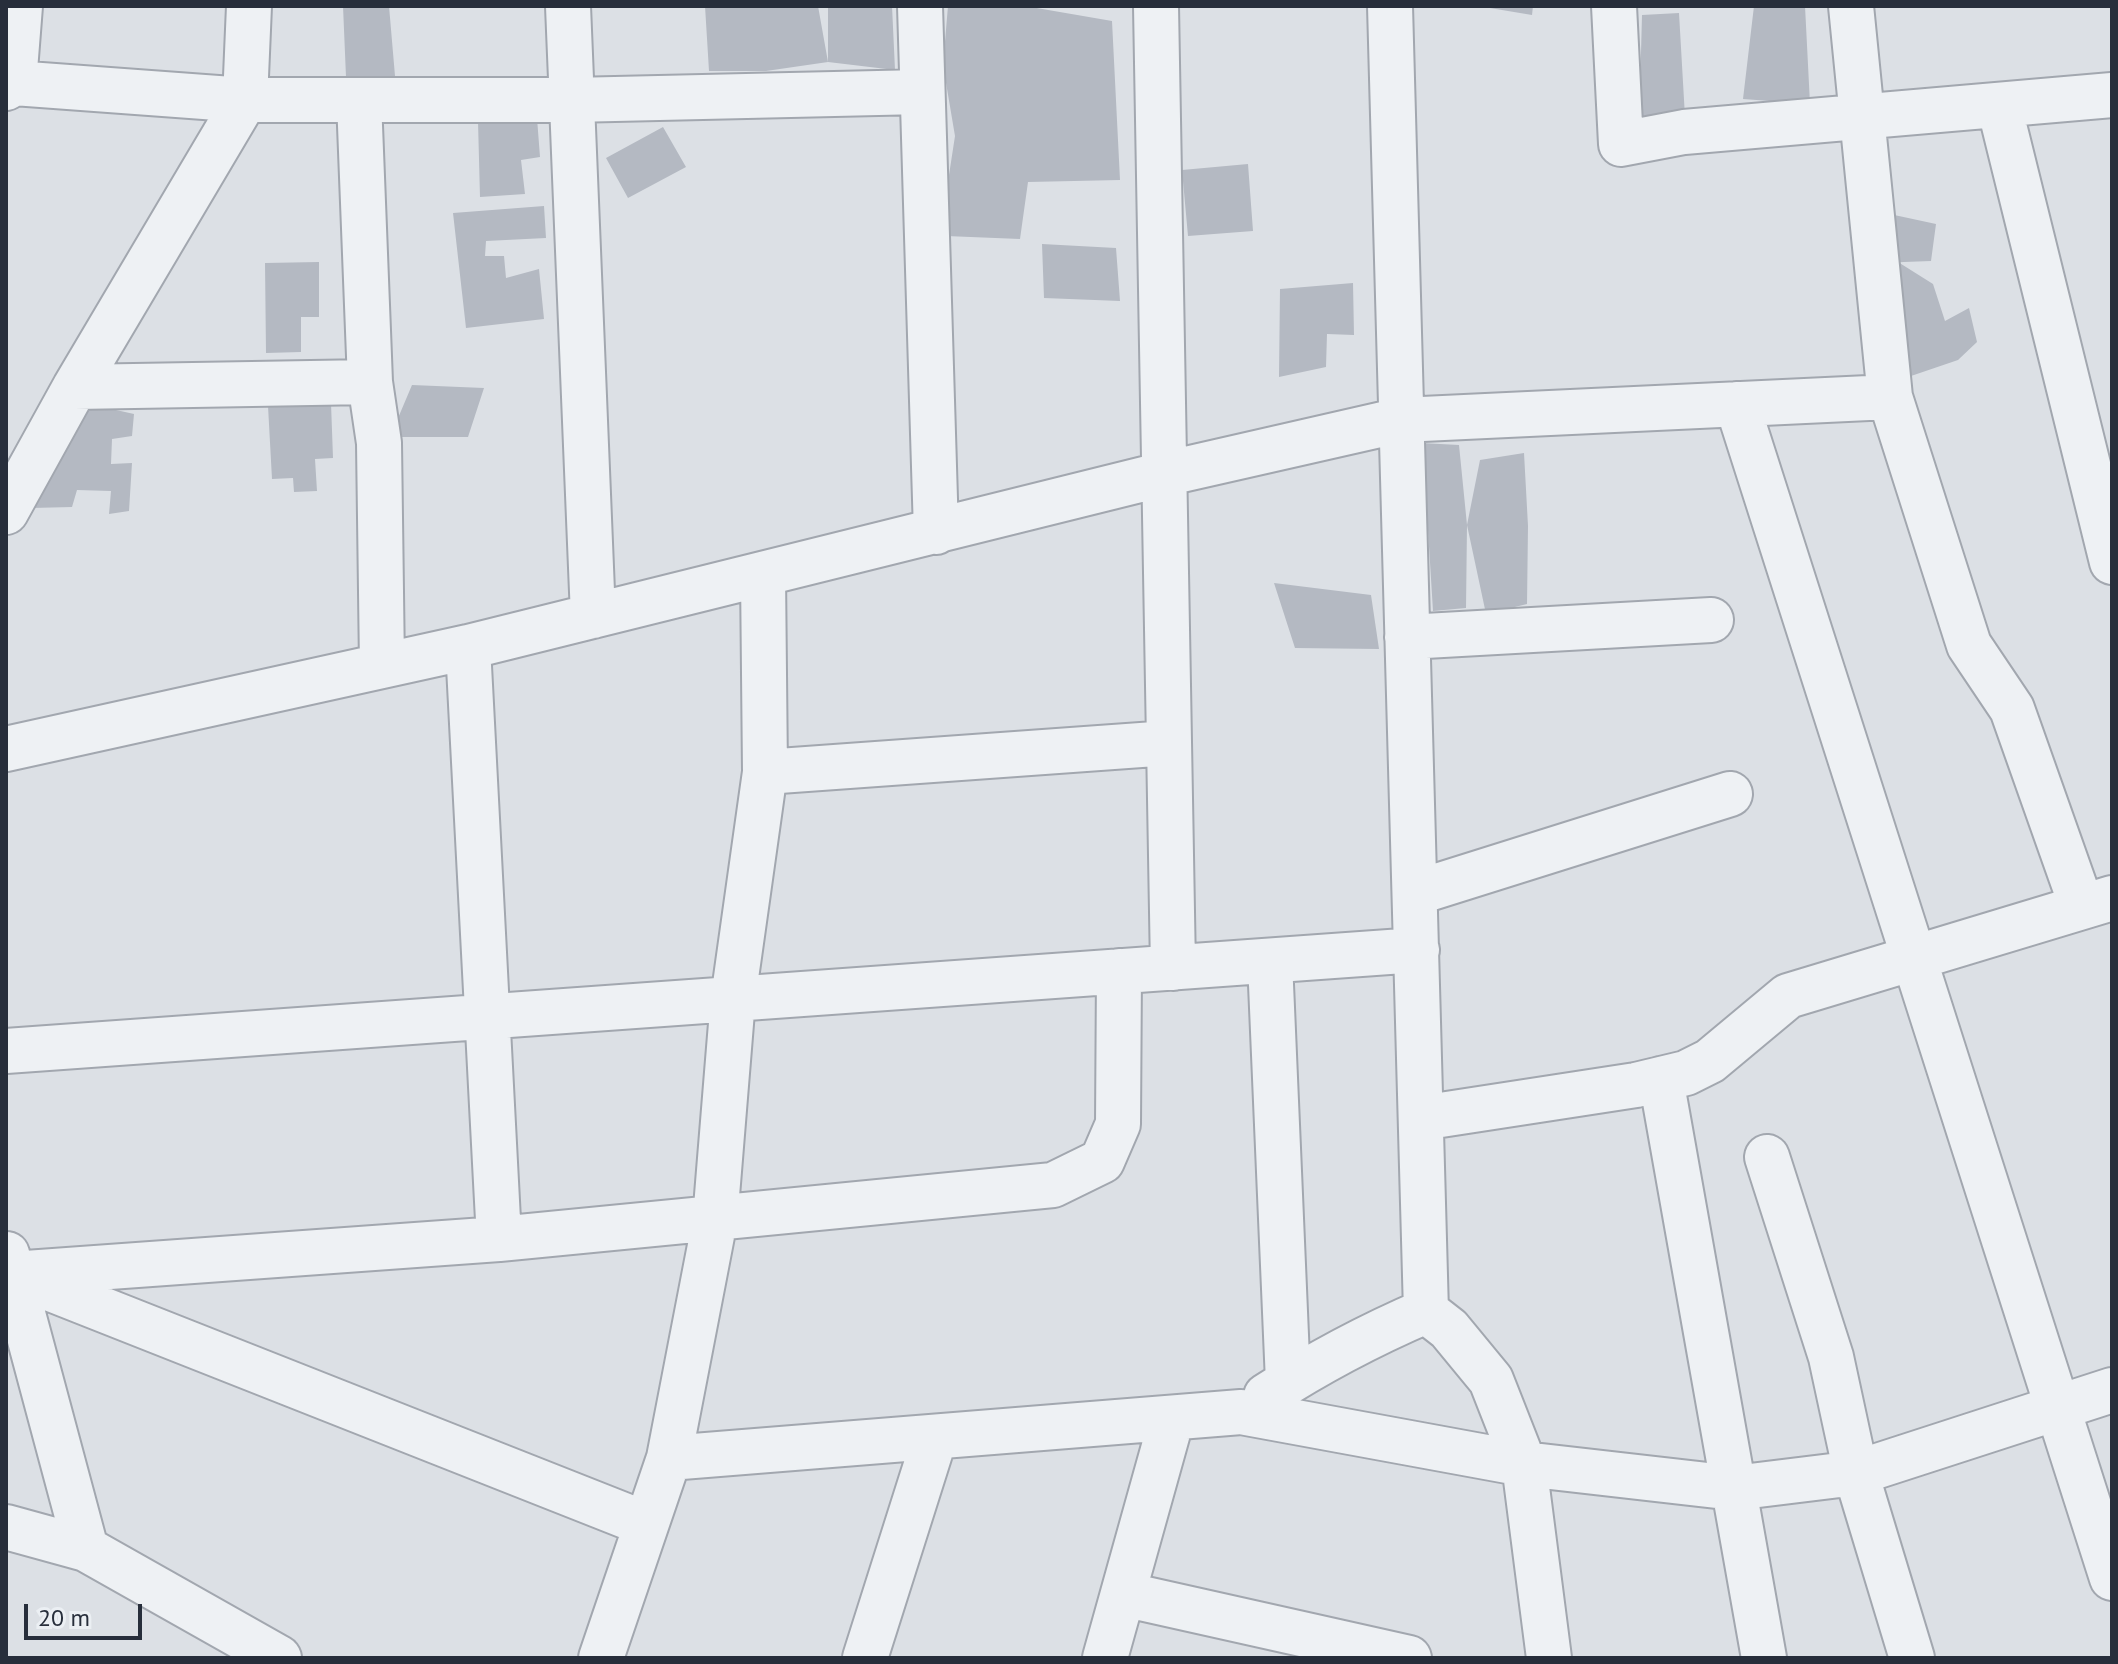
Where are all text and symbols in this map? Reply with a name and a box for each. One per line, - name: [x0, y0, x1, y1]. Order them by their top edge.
- scale bar: [28, 1588, 146, 1638]
- text: 20 m: [38, 1602, 90, 1633]

